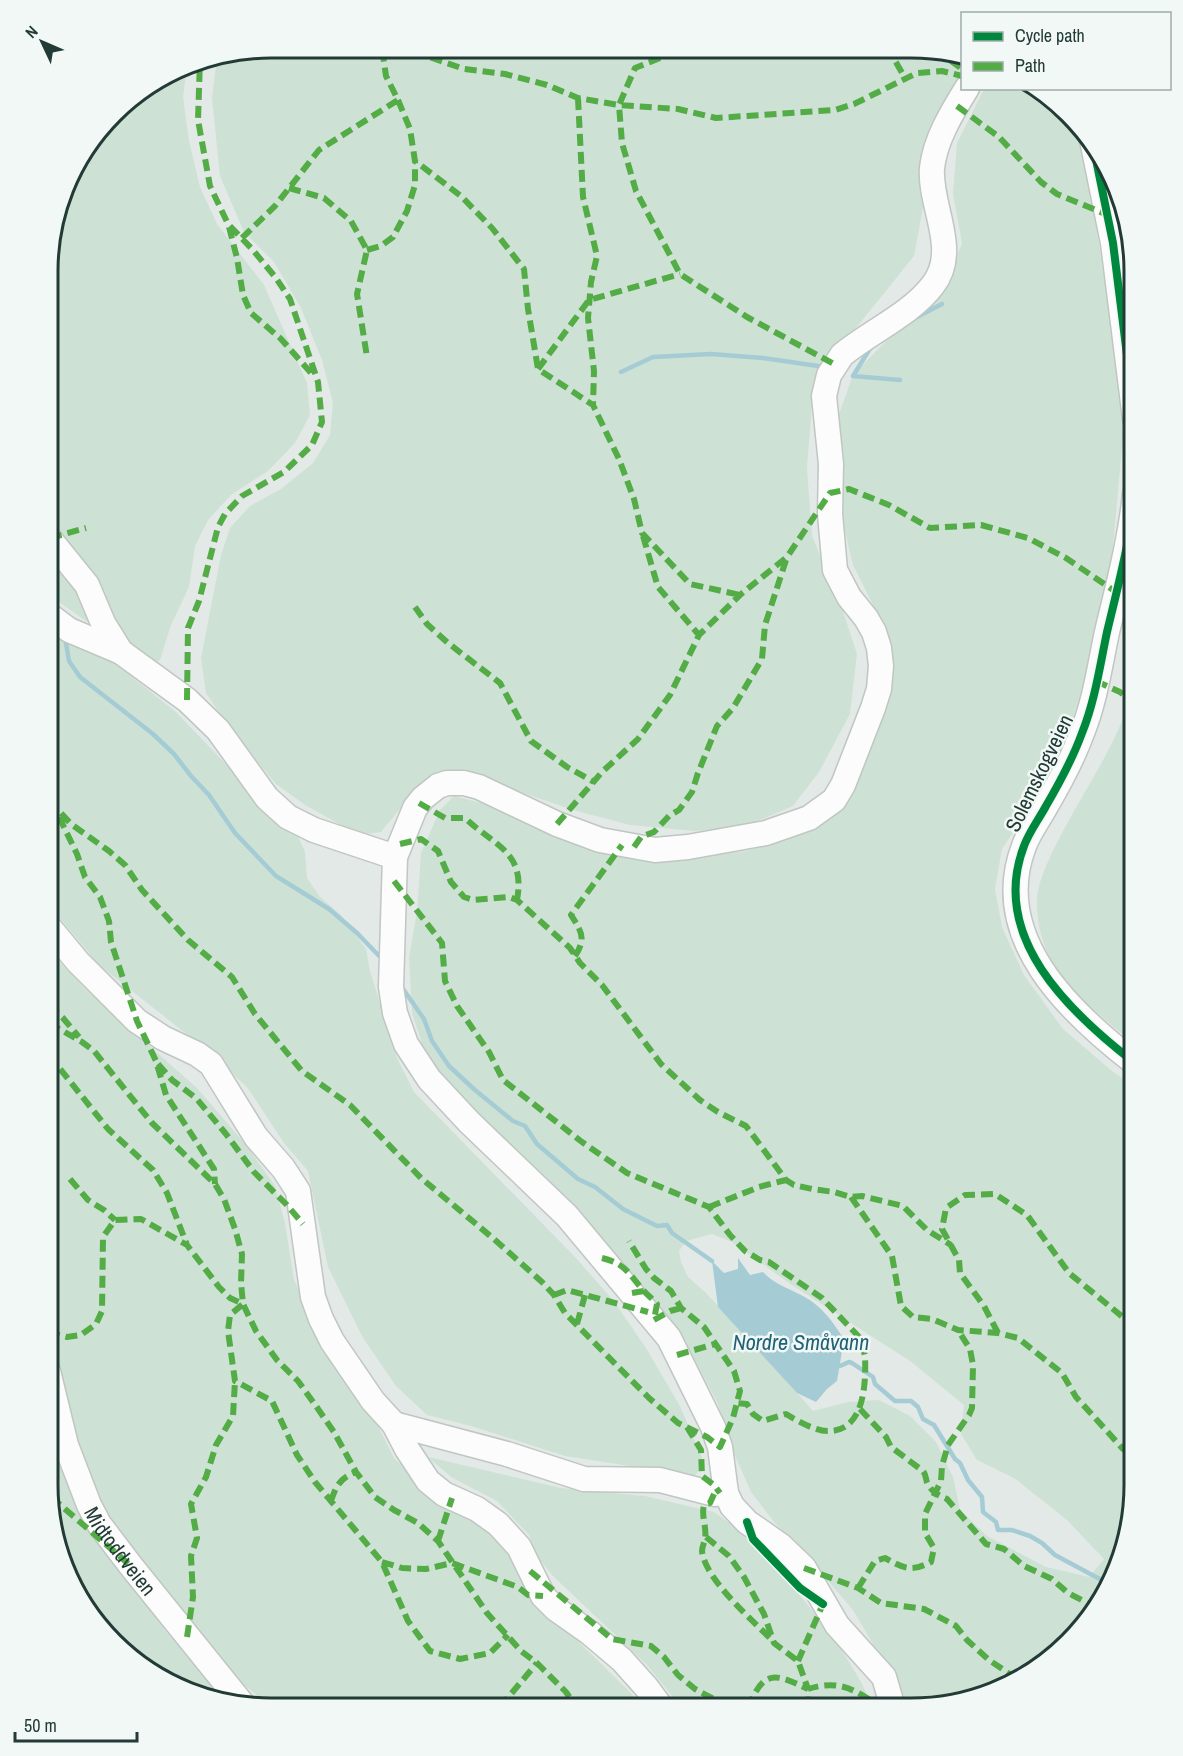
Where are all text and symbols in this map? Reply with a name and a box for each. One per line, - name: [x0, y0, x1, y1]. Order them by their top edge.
- north arrow: [12, 12, 72, 72]
- legend: [961, 12, 1171, 90]
- text: N: [20, 21, 42, 43]
- text: Cycle path: [1015, 23, 1085, 48]
- text: Path: [1015, 53, 1045, 78]
- street label: Solemskogveien: [998, 709, 1080, 837]
- water label: Nordre Småvann: [733, 1327, 869, 1357]
- street label: Midtoddveien: [78, 1501, 163, 1601]
- scale bar: [15, 1705, 136, 1743]
- text: 50 m: [24, 1713, 57, 1738]

